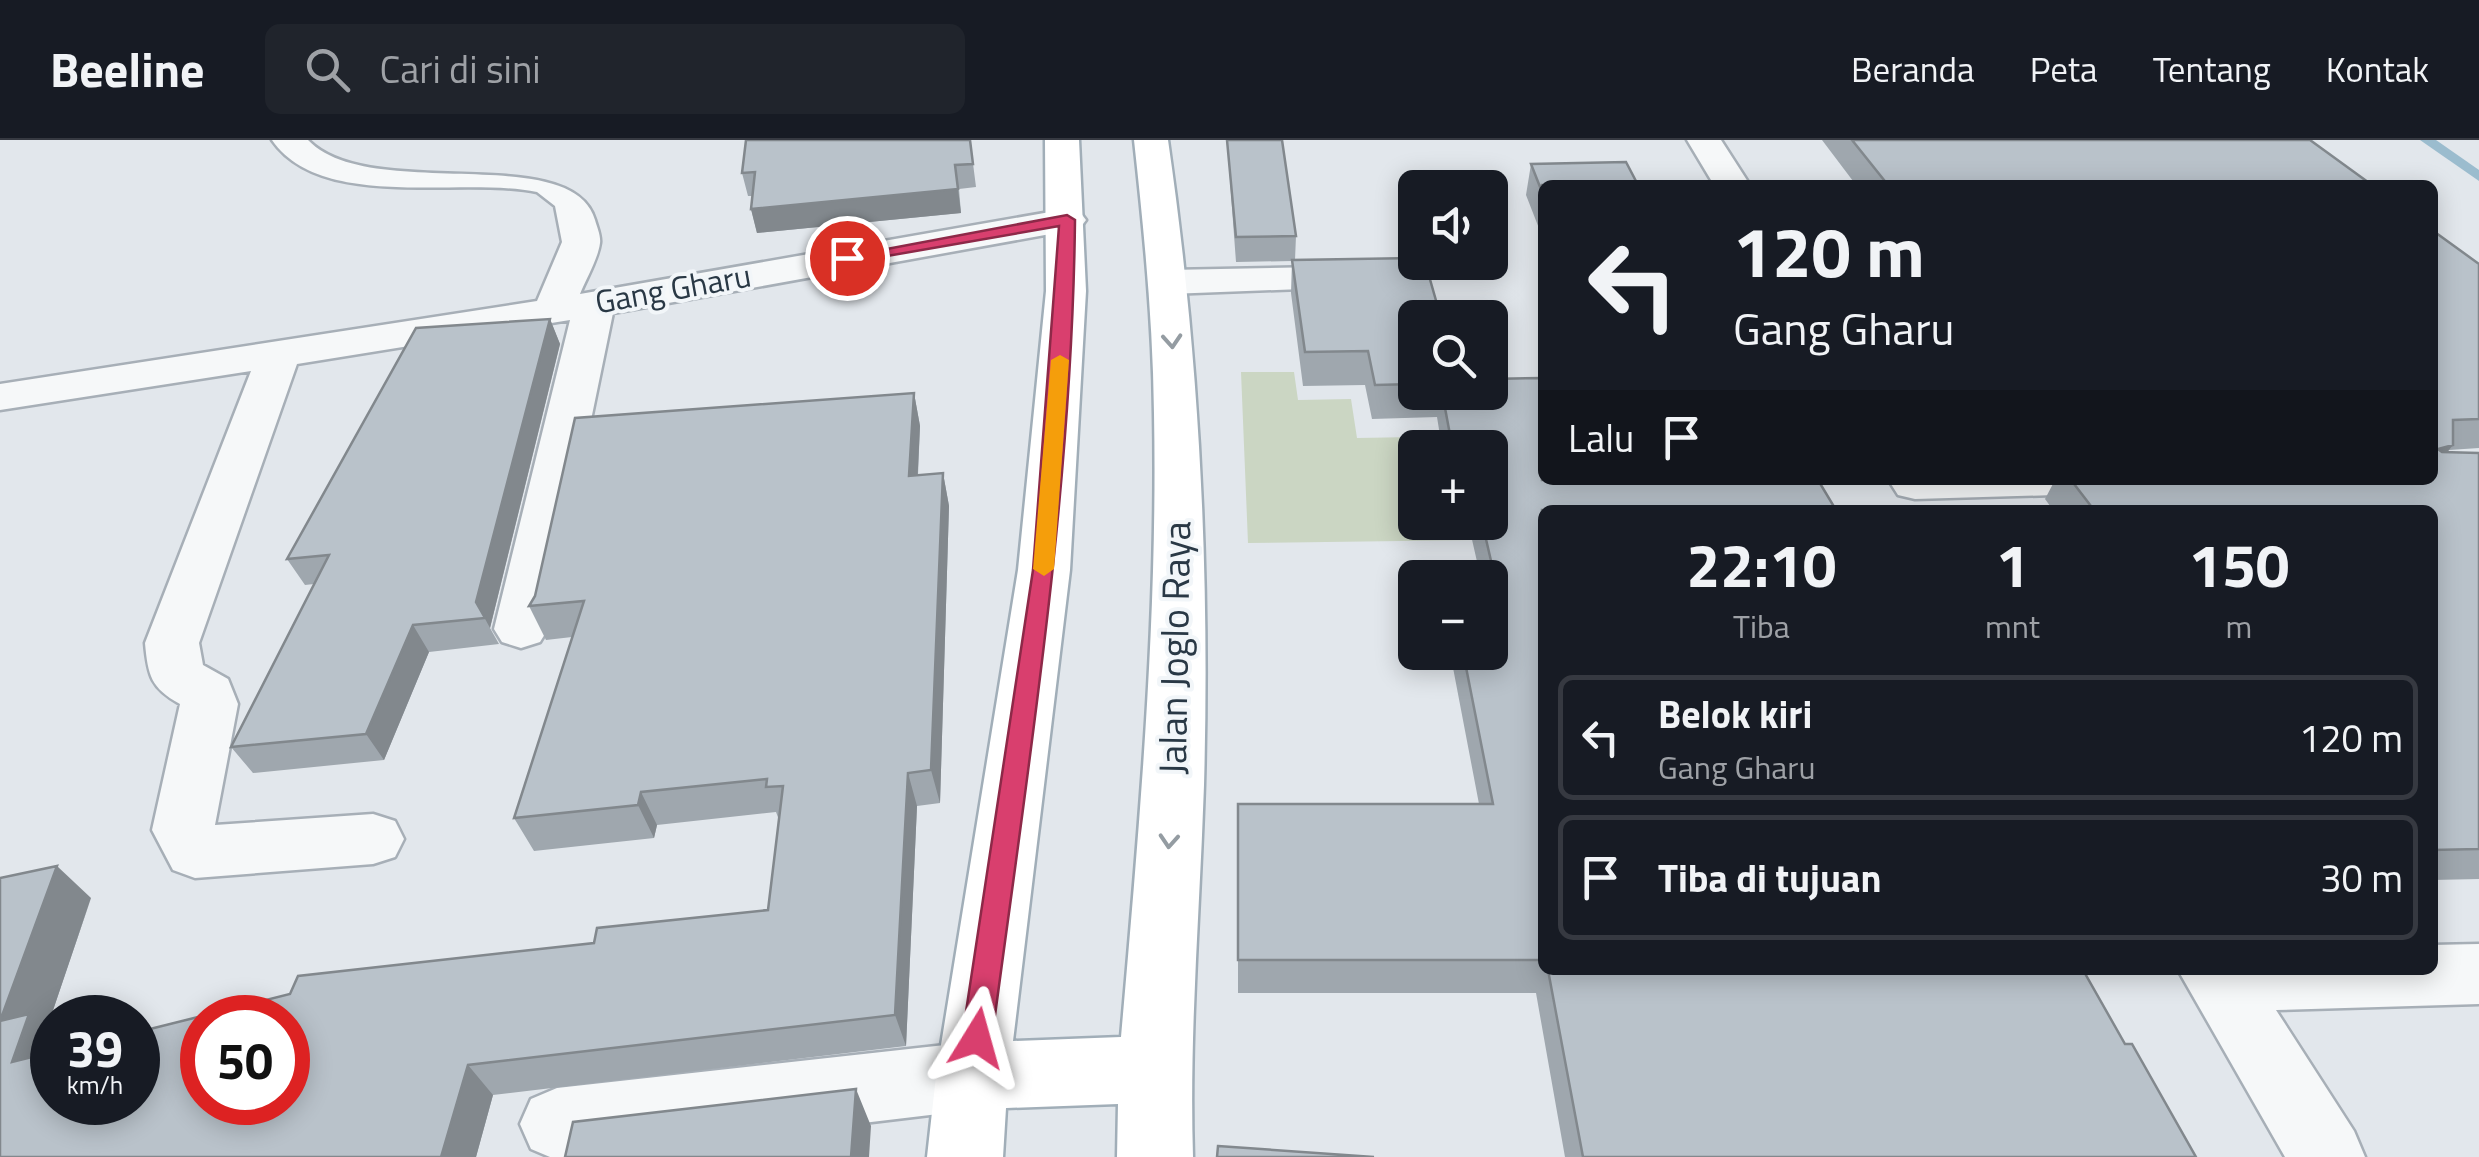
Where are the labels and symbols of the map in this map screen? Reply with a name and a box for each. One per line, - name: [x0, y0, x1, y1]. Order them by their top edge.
- pin: [805, 216, 890, 301]
- street label: Gang Gharu: [591, 251, 755, 325]
- one-way arrow: [1161, 334, 1182, 350]
- street label: Jalan Joglo Raya: [1143, 521, 1205, 775]
- one-way arrow: [1159, 833, 1181, 849]
- position arrow: [925, 986, 1029, 1090]
- speed limit sign: 50: [180, 995, 310, 1125]

